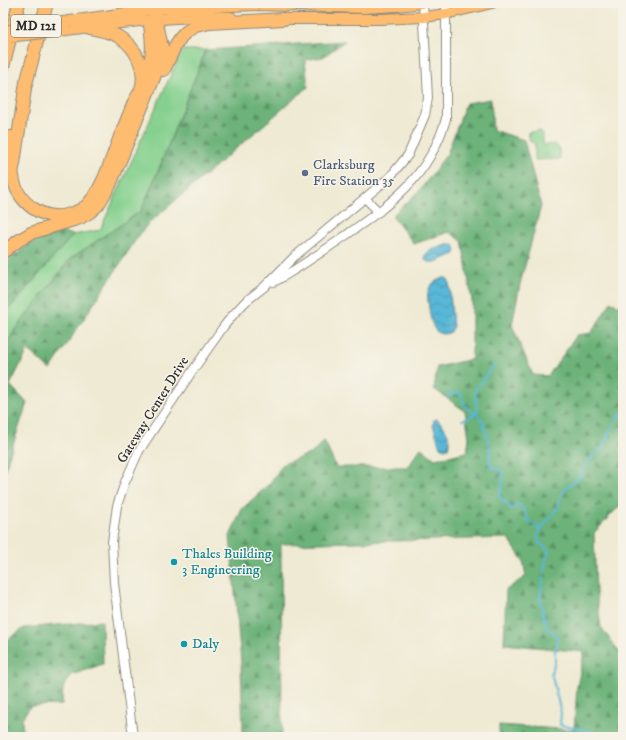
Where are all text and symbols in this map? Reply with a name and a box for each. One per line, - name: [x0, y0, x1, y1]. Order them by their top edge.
- road number: MD 121: [11, 15, 61, 37]
- place label: Clarksburg Fire Station 35: [313, 156, 394, 190]
- marker: Clarksburg Fire Station 35: [300, 168, 310, 178]
- street label: Gateway Center Drive: [113, 353, 193, 467]
- place label: Thales Building 3 Engineering: [182, 545, 272, 579]
- marker: Thales Building 3 Engineering: [169, 557, 179, 567]
- place label: Daly: [192, 635, 219, 653]
- marker: Daly: [179, 639, 189, 649]

